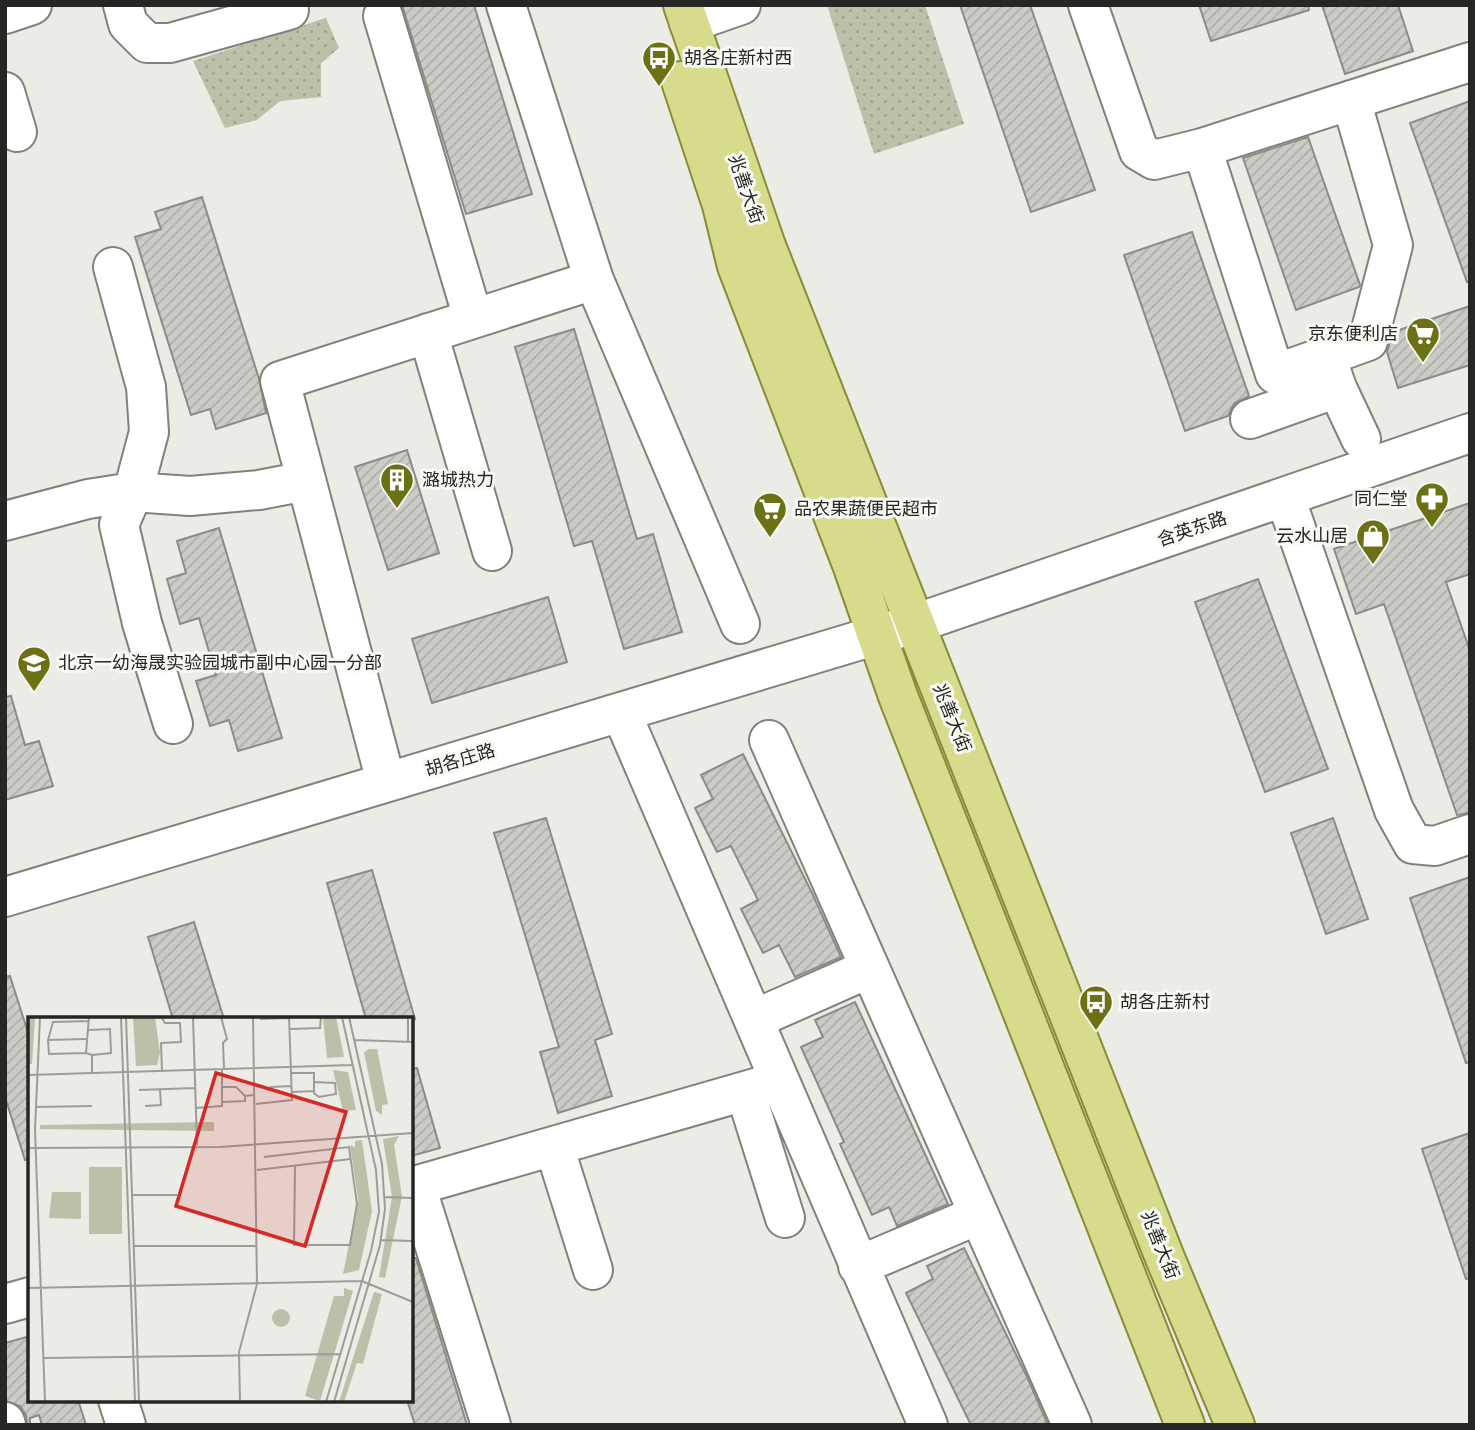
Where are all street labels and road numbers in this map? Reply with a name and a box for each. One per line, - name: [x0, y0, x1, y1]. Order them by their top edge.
- street label: 兆善大街: [723, 151, 770, 227]
- street label: 含英东路: [1154, 505, 1230, 552]
- street label: 兆善大街: [927, 680, 978, 756]
- street label: 胡各庄路: [422, 737, 498, 782]
- street label: 兆善大街: [1135, 1207, 1186, 1283]

